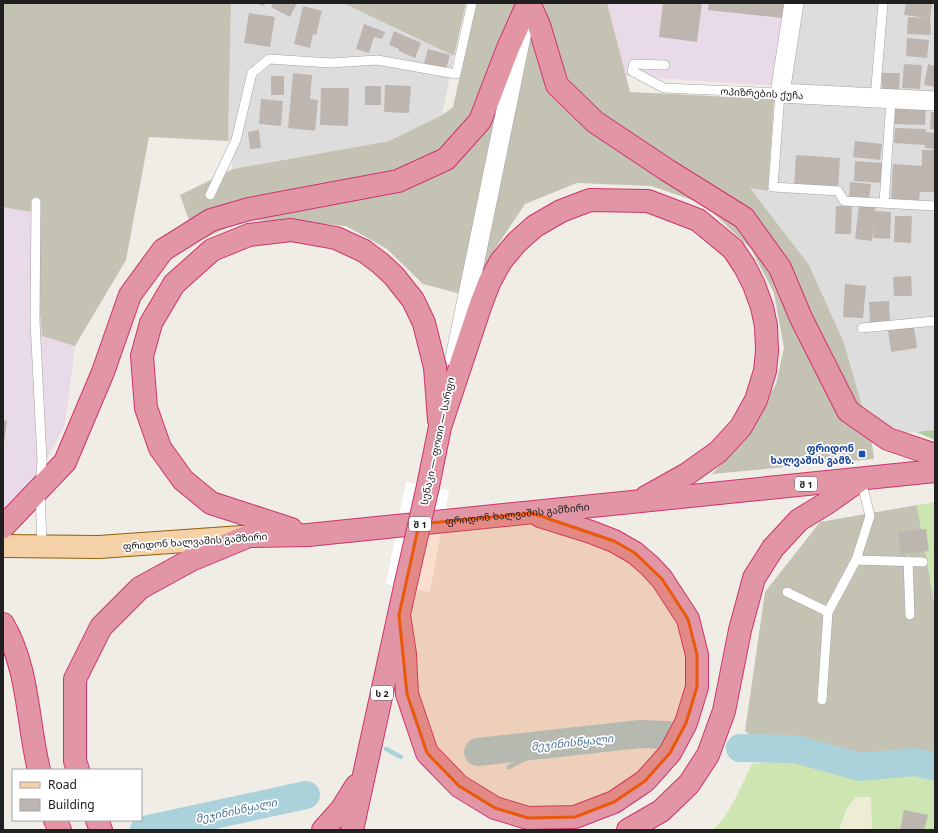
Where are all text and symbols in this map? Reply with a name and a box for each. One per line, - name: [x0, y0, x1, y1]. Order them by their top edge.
- street label: ოპიზრების ქუჩა: [720, 84, 804, 102]
- street label: სენაკი — ფოთი — სარფი: [417, 376, 457, 506]
- place label: ფრიდონ ხალვაშის გამზ.: [770, 441, 854, 467]
- marker: ფრიდონ ხალვაშის გამზ.: [857, 449, 867, 459]
- road number: შ 1: [795, 477, 817, 491]
- street label: ფრიდონ ხალვაშის გამზირი: [444, 499, 590, 528]
- road number: შ 1: [409, 517, 431, 531]
- street label: ფრიდონ ხალვაშის გამზირი: [122, 529, 268, 553]
- road number: ს 2: [371, 686, 393, 700]
- water label: მეჯინისწყალი: [530, 730, 615, 754]
- legend: [12, 769, 142, 821]
- text: Road: [48, 776, 77, 793]
- water label: მეჯინისწყალი: [194, 794, 279, 826]
- text: Building: [48, 796, 95, 813]

